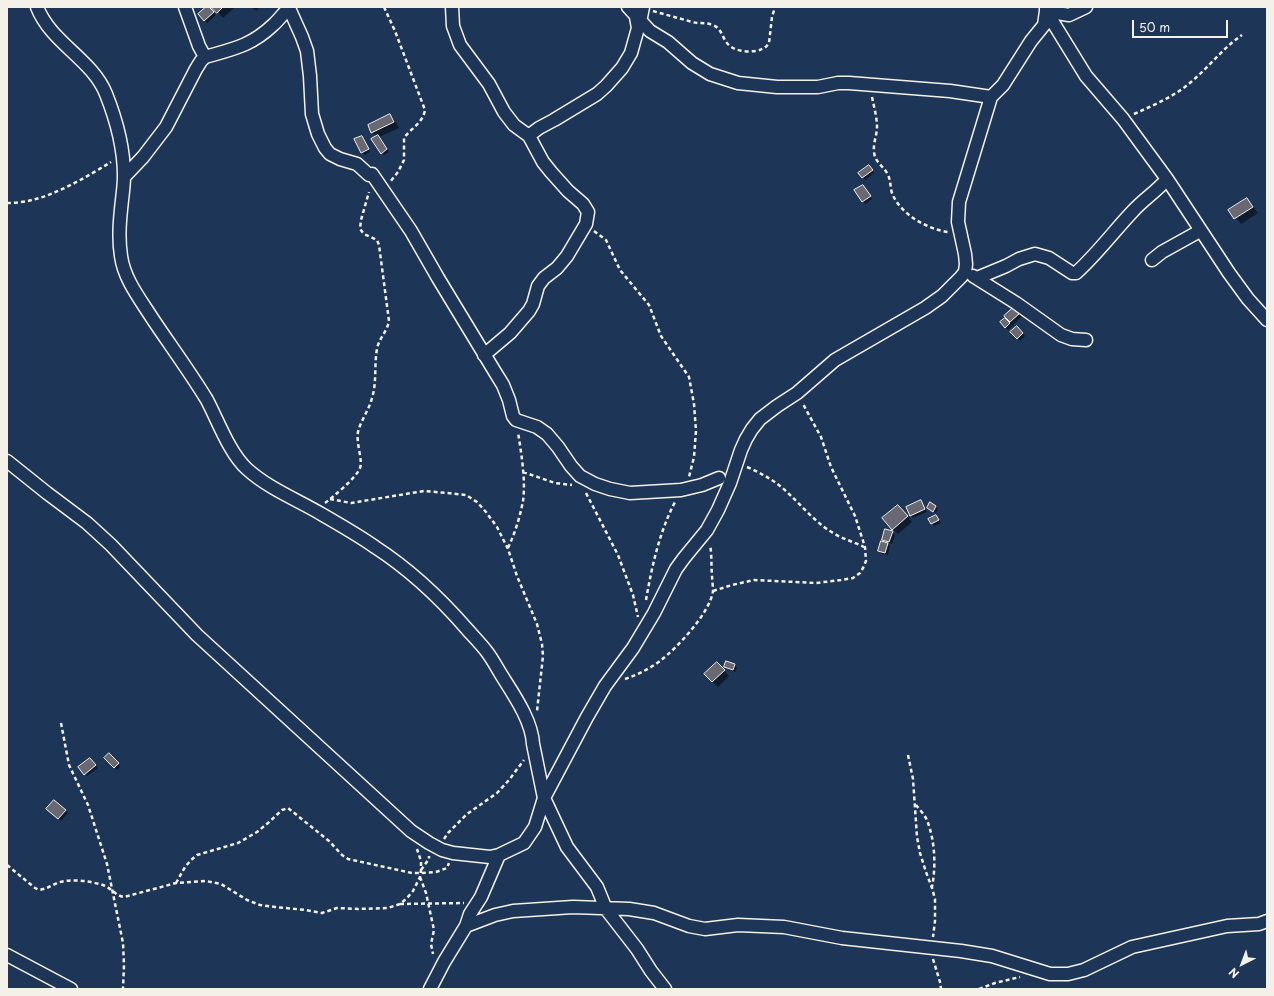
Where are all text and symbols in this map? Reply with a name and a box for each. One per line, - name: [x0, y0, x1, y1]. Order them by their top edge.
- scale bar: [1134, 12, 1230, 38]
- text: 50 m: [1139, 18, 1170, 36]
- north arrow: [1222, 944, 1262, 984]
- text: N: [1225, 964, 1243, 983]

